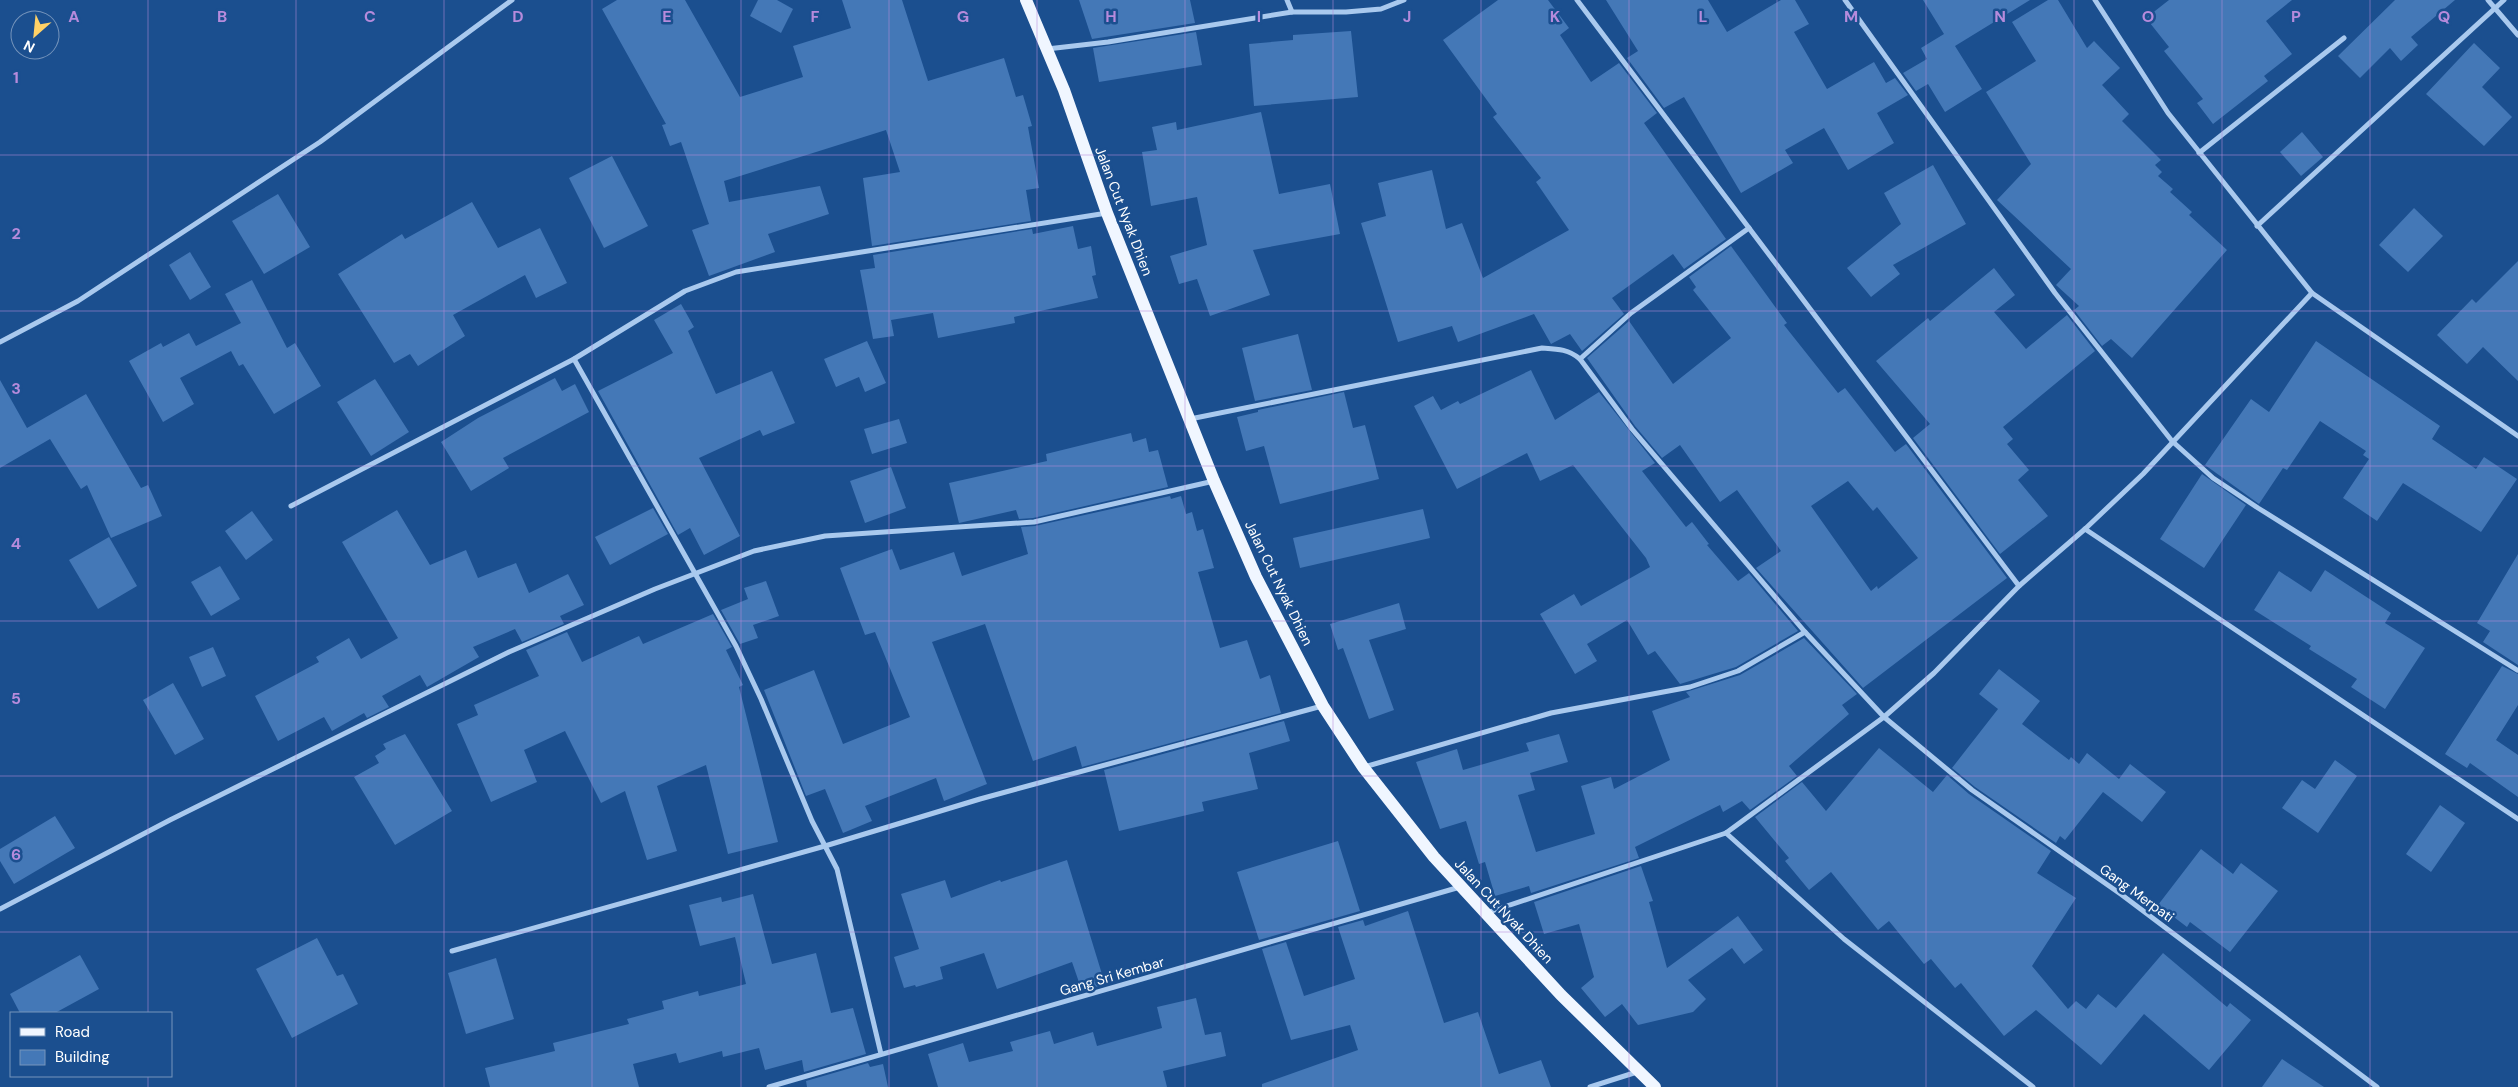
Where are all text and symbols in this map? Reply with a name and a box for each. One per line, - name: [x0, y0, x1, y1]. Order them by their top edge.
- text: A: [68, 6, 80, 27]
- text: B: [217, 6, 227, 27]
- text: C: [364, 6, 376, 27]
- text: D: [512, 6, 524, 27]
- text: E: [662, 6, 672, 27]
- text: F: [811, 6, 820, 27]
- text: G: [957, 6, 969, 27]
- text: H: [1105, 6, 1117, 27]
- text: I: [1257, 6, 1261, 27]
- text: J: [1403, 6, 1411, 27]
- text: K: [1550, 6, 1561, 27]
- text: L: [1699, 6, 1708, 27]
- text: M: [1844, 6, 1858, 27]
- text: N: [1994, 6, 2006, 27]
- text: O: [2142, 6, 2154, 27]
- text: P: [2291, 6, 2301, 27]
- text: Q: [2438, 6, 2450, 27]
- north arrow: [10, 10, 60, 60]
- text: N: [20, 36, 38, 57]
- text: 1: [13, 67, 19, 88]
- street label: Jalan Cut Nyak Dhien: [1091, 144, 1157, 278]
- text: 2: [11, 223, 21, 244]
- text: 3: [11, 378, 21, 399]
- street label: Jalan Cut Nyak Dhien: [1241, 518, 1317, 648]
- text: 4: [11, 533, 21, 554]
- text: 5: [11, 688, 21, 709]
- text: 6: [11, 844, 21, 865]
- street label: Jalan Cut Nyak Dhien: [1451, 855, 1557, 967]
- street label: Gang Merpati: [2096, 860, 2178, 926]
- street label: Gang Sri Kembar: [1058, 952, 1166, 1000]
- legend: [10, 1012, 172, 1077]
- text: Road: [55, 1022, 90, 1042]
- text: Building: [55, 1047, 110, 1067]

